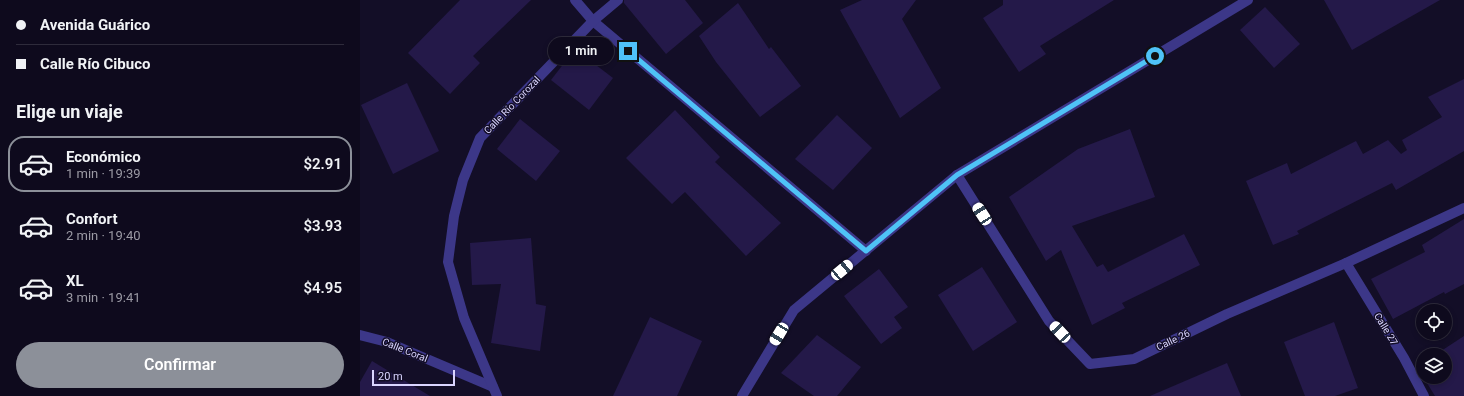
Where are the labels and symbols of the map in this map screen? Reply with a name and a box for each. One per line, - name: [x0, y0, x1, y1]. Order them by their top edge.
- callout: 1 min: [548, 37, 614, 65]
- route end: [619, 42, 637, 60]
- route start: [1146, 47, 1164, 65]
- street label: Calle Río Corozal: [482, 74, 542, 136]
- car: [970, 201, 994, 227]
- car: [829, 258, 855, 282]
- street label: Calle 27: [1372, 311, 1400, 348]
- car: [1047, 319, 1073, 345]
- car: [768, 321, 790, 347]
- street label: Calle 26: [1154, 327, 1192, 353]
- street label: Calle Coral: [381, 336, 429, 364]
- scale bar: [372, 368, 455, 387]

